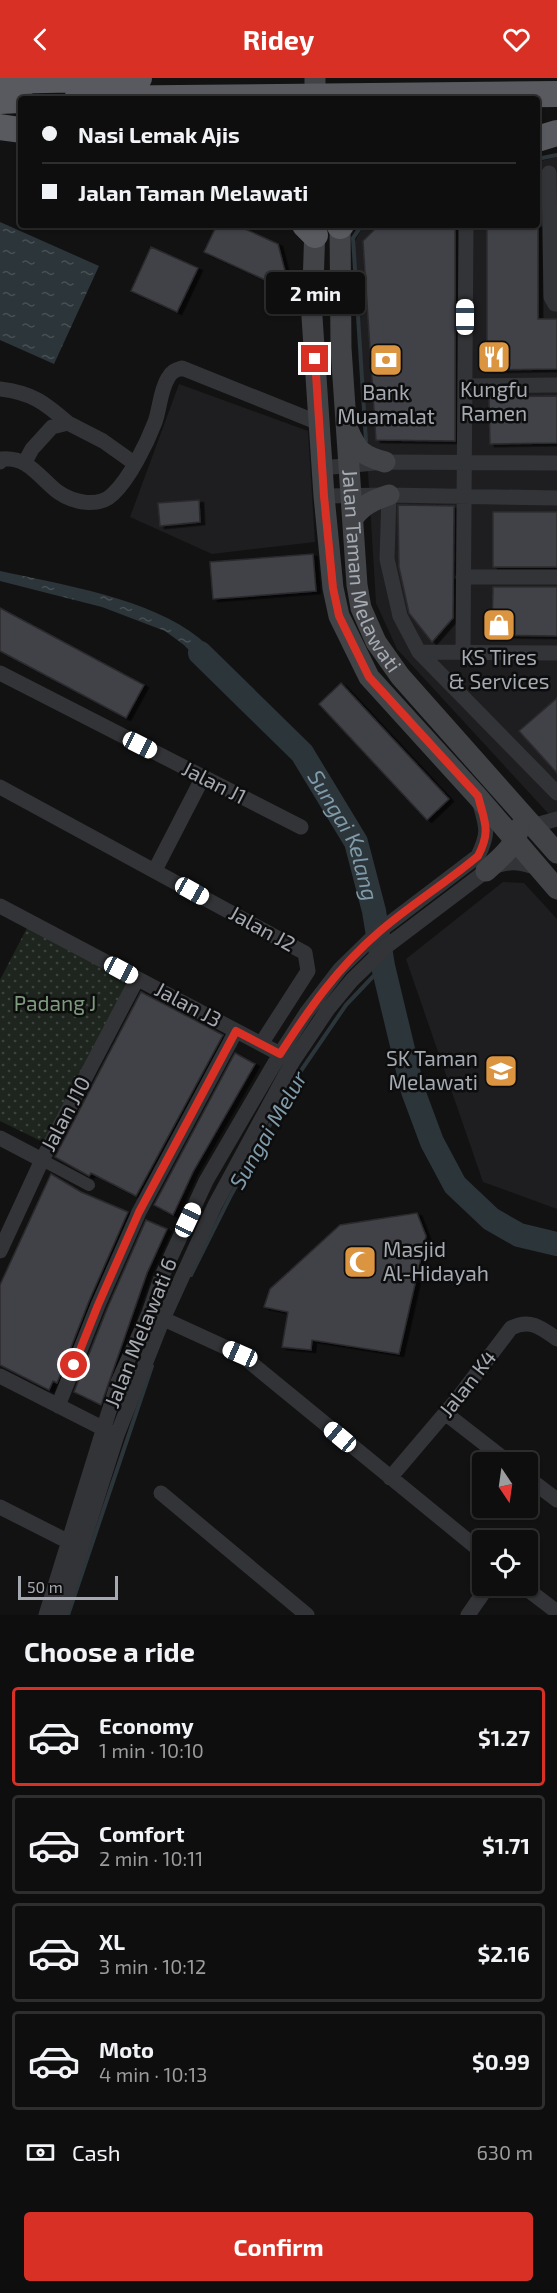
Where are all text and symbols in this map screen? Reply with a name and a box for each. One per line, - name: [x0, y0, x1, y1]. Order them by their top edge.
- icon: back: [24, 23, 57, 56]
- text: Ridey: [243, 23, 314, 55]
- icon: heart: [500, 23, 533, 56]
- text: Nasi Lemak Ajis: [78, 121, 240, 147]
- text: Jalan Taman Melawati: [78, 179, 308, 205]
- callout: 2 min: [266, 272, 364, 314]
- text: 2 min: [290, 281, 341, 305]
- car: [456, 299, 474, 335]
- restaurant icon: Kungfu Ramen: [476, 339, 512, 375]
- bank icon: Bank Muamalat: [368, 342, 404, 378]
- route end: [301, 345, 328, 372]
- place label: Kungfu Ramen: [460, 376, 528, 425]
- place label: Bank Muamalat: [337, 379, 435, 428]
- street label: Jalan Taman Melawati: [338, 468, 407, 676]
- shop icon: KS Tires & Services: [481, 607, 517, 643]
- place label: KS Tires & Services: [449, 644, 549, 693]
- car: [120, 729, 160, 761]
- street label: Jalan J1: [179, 755, 251, 808]
- water label: Sungai Kelang: [303, 765, 385, 903]
- car: [172, 874, 212, 908]
- street label: Jalan J2: [225, 899, 300, 956]
- car: [101, 954, 141, 986]
- street label: Jalan J3: [151, 976, 226, 1032]
- park label: Padang J: [14, 990, 96, 1015]
- place label: SK Taman Melawati: [386, 1045, 478, 1094]
- school or university icon: SK Taman Melawati: [483, 1053, 519, 1089]
- water label: Sungai Melur: [223, 1065, 312, 1193]
- street label: Jalan J10: [35, 1072, 95, 1155]
- car: [172, 1200, 204, 1240]
- place label: Masjid Al-Hidayah: [383, 1236, 489, 1285]
- mosque icon: Masjid Al-Hidayah: [342, 1244, 378, 1280]
- street label: Jalan Melawati 6: [98, 1254, 181, 1411]
- car: [220, 1338, 260, 1370]
- street label: Jalan K4: [433, 1345, 501, 1422]
- route start: [60, 1351, 87, 1378]
- car: [320, 1419, 360, 1455]
- north arrow: [472, 1452, 538, 1518]
- map controls: [472, 1452, 538, 1596]
- button: locate: [472, 1530, 538, 1596]
- scale bar: [18, 1573, 118, 1600]
- text: 50 m: [27, 1577, 63, 1596]
- text: Choose a ride: [24, 1635, 195, 1667]
- icon: car: [27, 1710, 81, 1764]
- text: Economy: [99, 1712, 194, 1738]
- text: $1.27: [478, 1724, 530, 1750]
- text: 1 min · 10:10: [99, 1738, 204, 1762]
- icon: car: [27, 1818, 81, 1872]
- text: Comfort: [99, 1820, 184, 1846]
- text: $1.71: [482, 1832, 530, 1858]
- text: 2 min · 10:11: [99, 1846, 203, 1870]
- icon: car: [27, 1926, 81, 1980]
- text: XL: [99, 1928, 125, 1954]
- text: $2.16: [478, 1940, 530, 1966]
- text: 3 min · 10:12: [99, 1954, 206, 1978]
- icon: car: [27, 2034, 81, 2088]
- text: Moto: [99, 2036, 154, 2062]
- text: $0.99: [472, 2048, 530, 2074]
- text: 4 min · 10:13: [99, 2062, 207, 2086]
- icon: cash: [24, 2136, 57, 2169]
- text: Cash: [72, 2139, 121, 2165]
- text: 630 m: [476, 2140, 533, 2164]
- button: Confirm: [24, 2212, 533, 2281]

